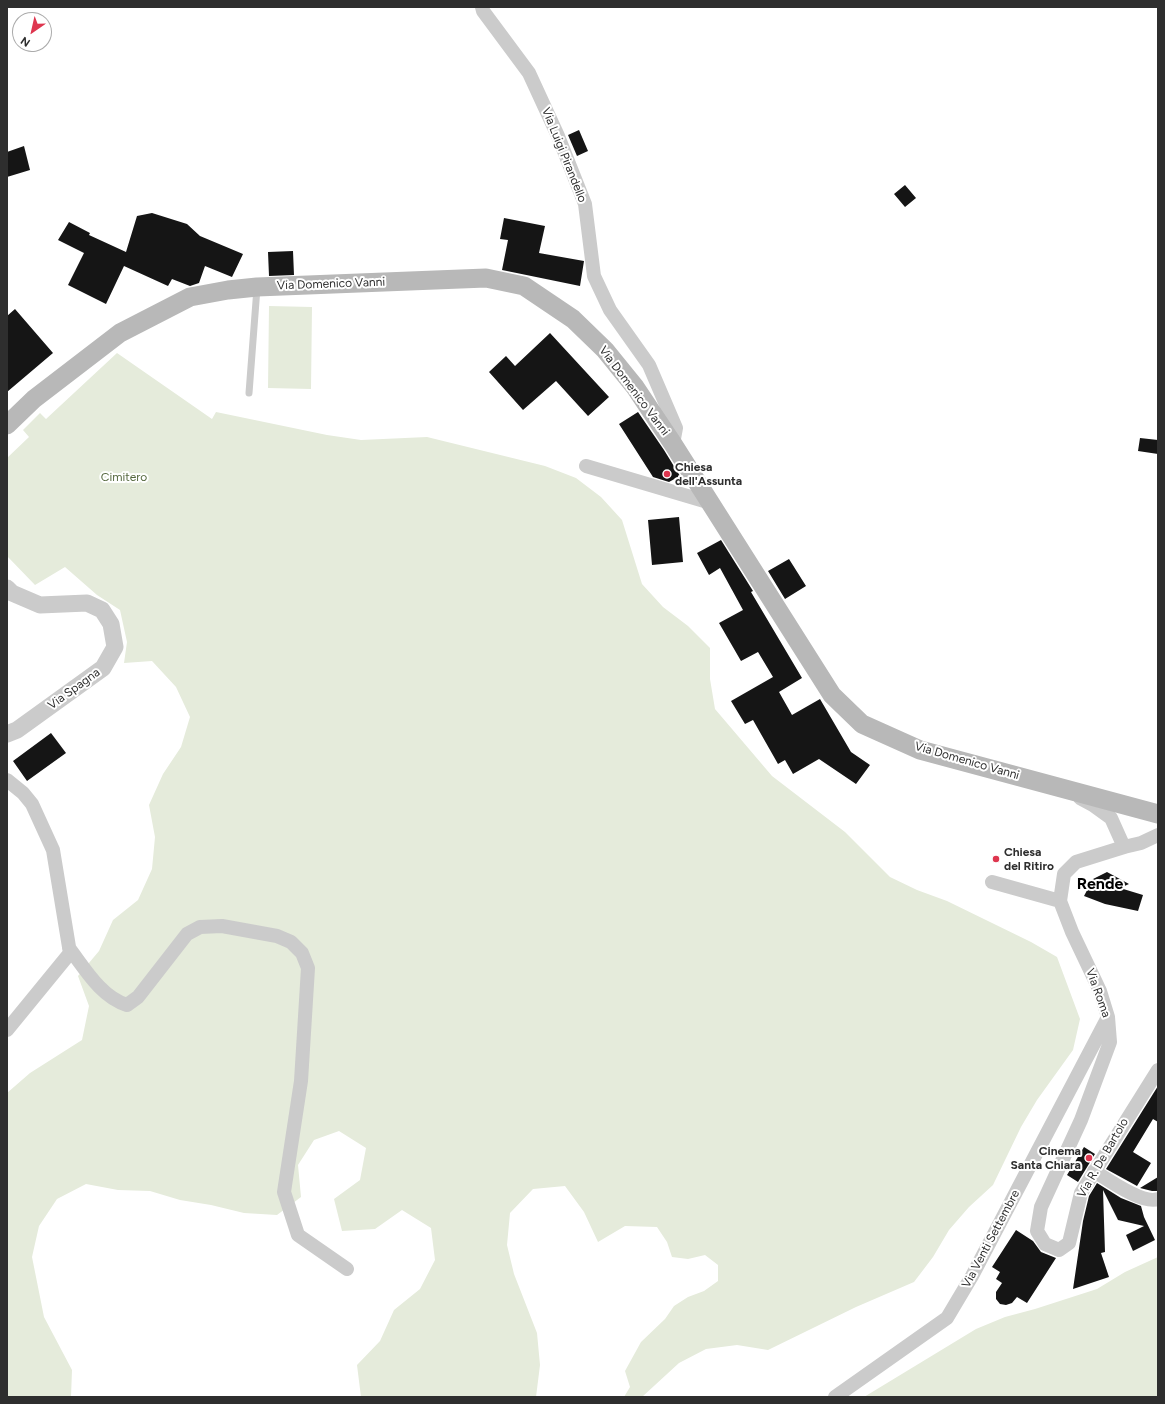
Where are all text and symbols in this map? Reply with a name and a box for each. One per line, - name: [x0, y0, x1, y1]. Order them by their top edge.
- north arrow: [12, 12, 52, 52]
- text: N: [18, 34, 33, 49]
- street label: Via Luigi Pirandello: [538, 105, 590, 205]
- street label: Via Domenico Vanni: [277, 275, 385, 293]
- street label: Via Domenico Vanni: [596, 343, 672, 439]
- place label: Chiesa dell'Assunta: [675, 460, 742, 488]
- marker: Chiesa dell'Assunta: [662, 469, 672, 479]
- park label: Cimitero: [101, 470, 147, 484]
- street label: Via Spagna: [45, 665, 103, 713]
- street label: Via Domenico Vanni: [913, 739, 1021, 783]
- place label: Chiesa del Ritiro: [1004, 845, 1054, 873]
- marker: Chiesa del Ritiro: [991, 854, 1001, 864]
- district label: Rende: [1077, 874, 1123, 894]
- street label: Via Roma: [1083, 967, 1113, 1019]
- street label: Via R. De Bartolo: [1074, 1116, 1132, 1200]
- place label: Cinema Santa Chiara: [1011, 1144, 1081, 1172]
- marker: Cinema Santa Chiara: [1084, 1153, 1094, 1163]
- street label: Via Venti Settembre: [959, 1188, 1023, 1290]

